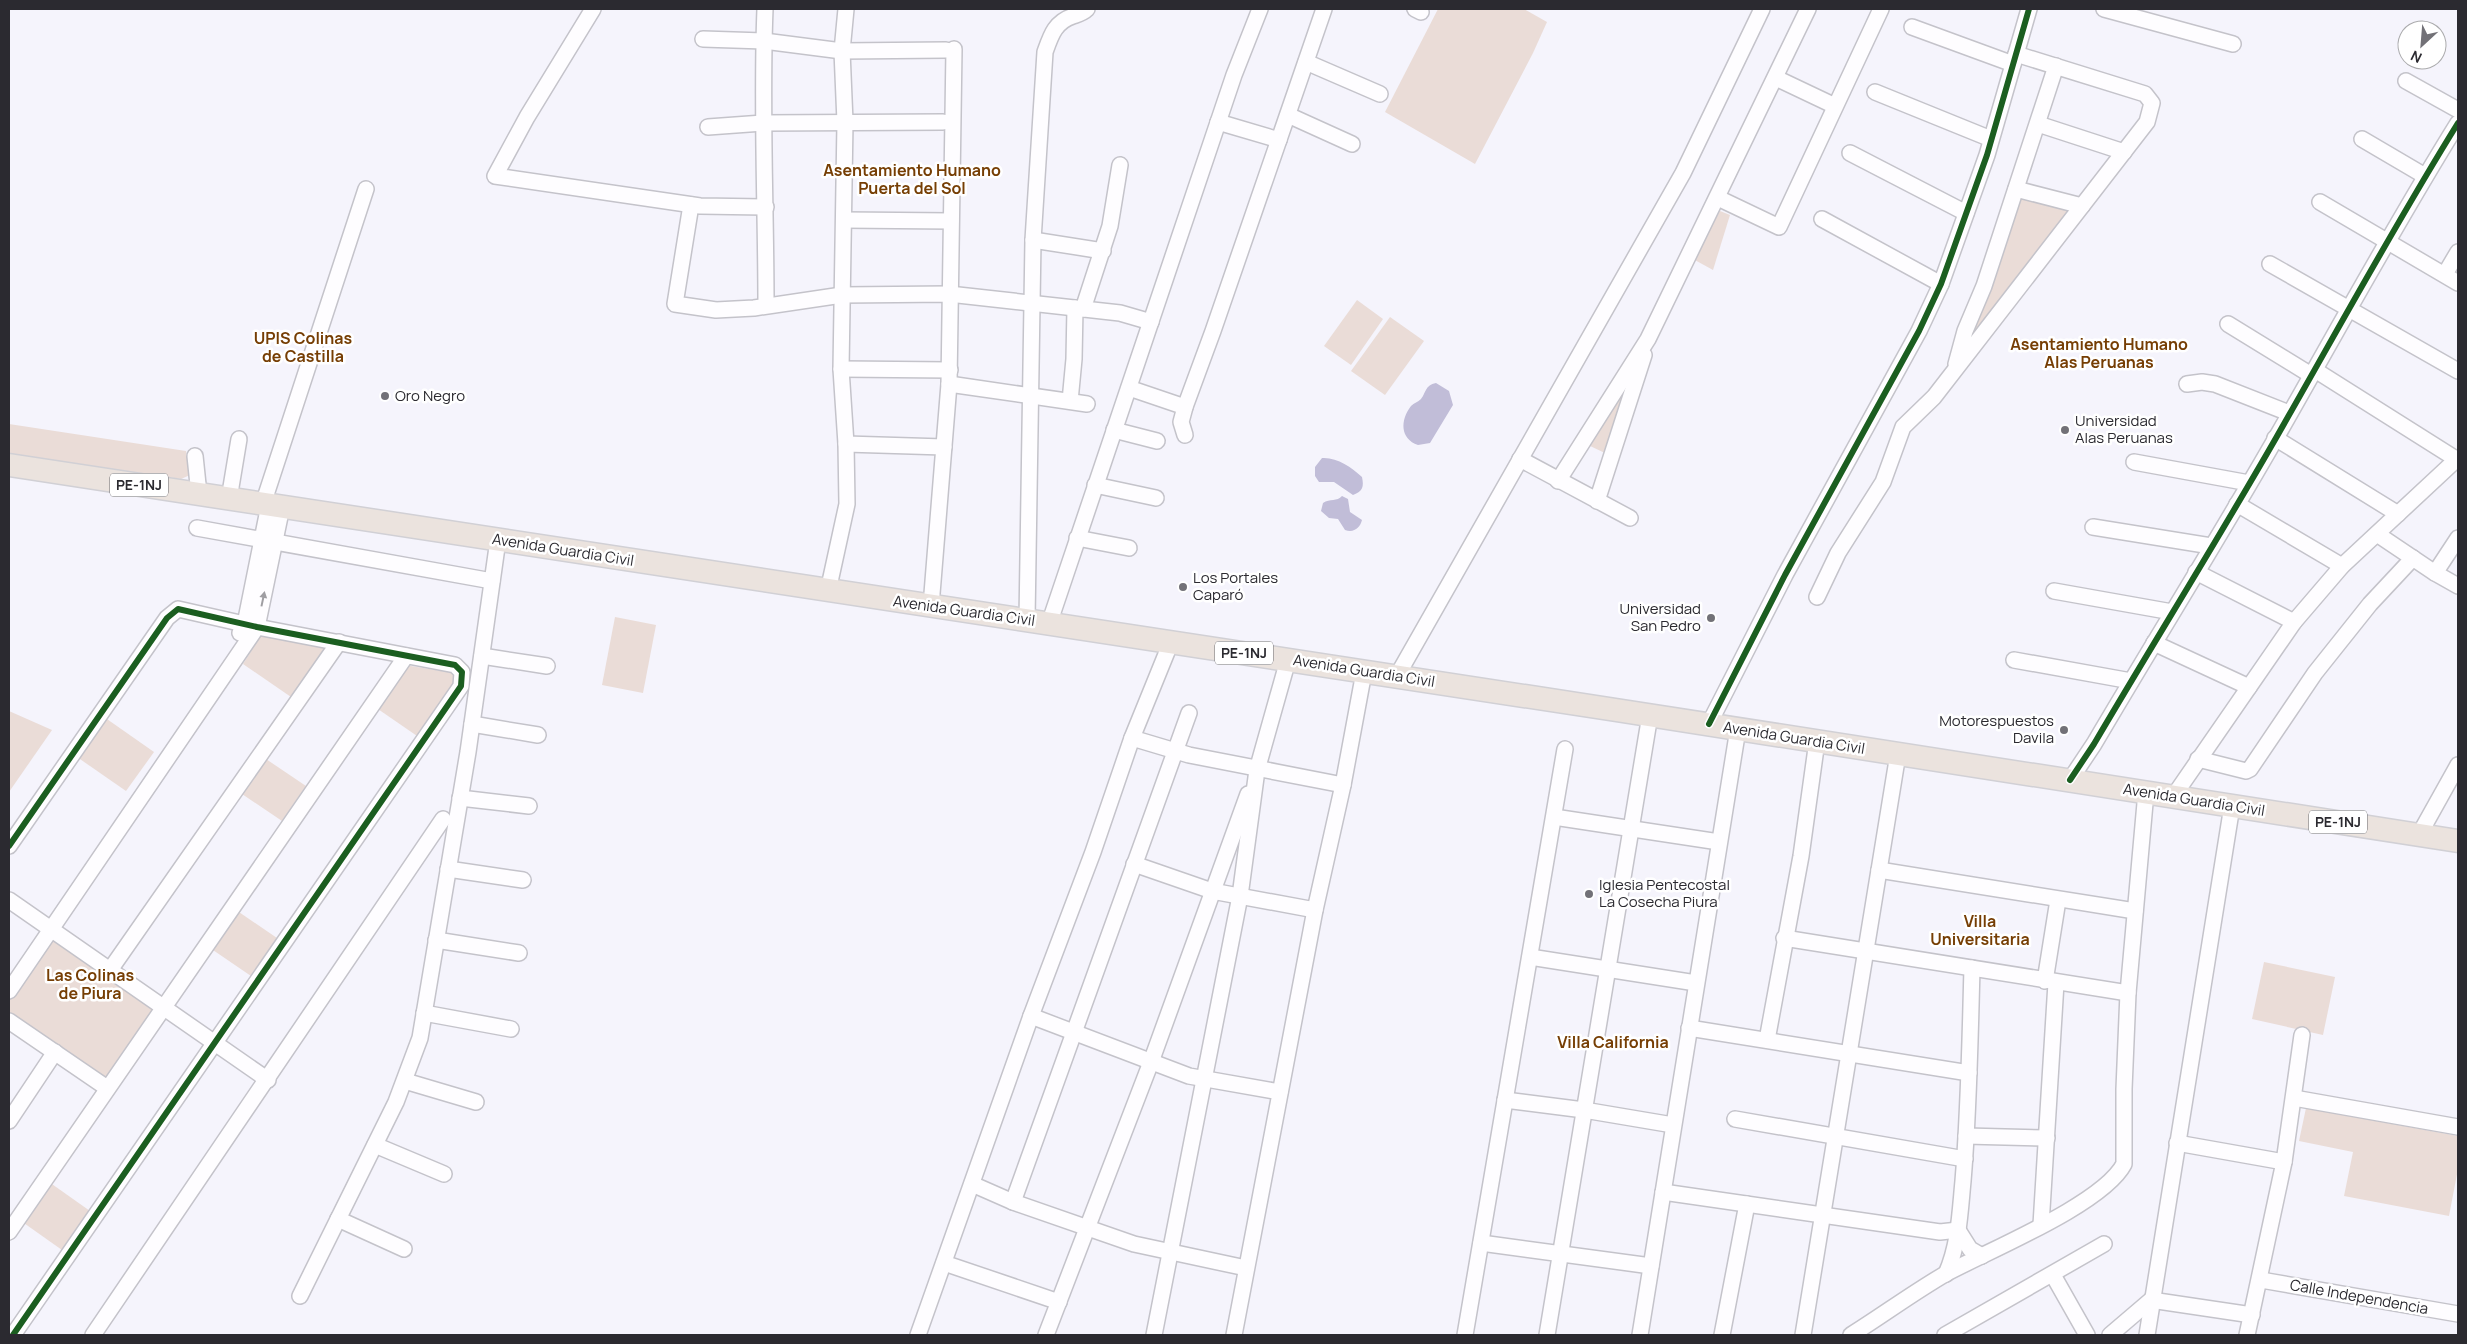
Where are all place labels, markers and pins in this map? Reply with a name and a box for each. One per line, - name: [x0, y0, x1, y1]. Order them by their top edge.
- place label: Oro Negro: [395, 385, 465, 406]
- marker: Oro Negro: [379, 390, 391, 402]
- place label: Universidad Alas Peruanas: [2075, 410, 2173, 448]
- marker: Universidad Alas Peruanas: [2059, 424, 2071, 436]
- place label: Los Portales Caparó: [1193, 567, 1278, 605]
- marker: Los Portales Caparó: [1177, 581, 1189, 593]
- place label: Universidad San Pedro: [1619, 598, 1701, 636]
- marker: Universidad San Pedro: [1705, 612, 1717, 624]
- place label: Motorespuestos Davila: [1939, 710, 2054, 748]
- marker: Motorespuestos Davila: [2058, 724, 2070, 736]
- place label: Iglesia Pentecostal La Cosecha Piura: [1599, 874, 1730, 912]
- marker: Iglesia Pentecostal La Cosecha Piura: [1583, 888, 1595, 900]

